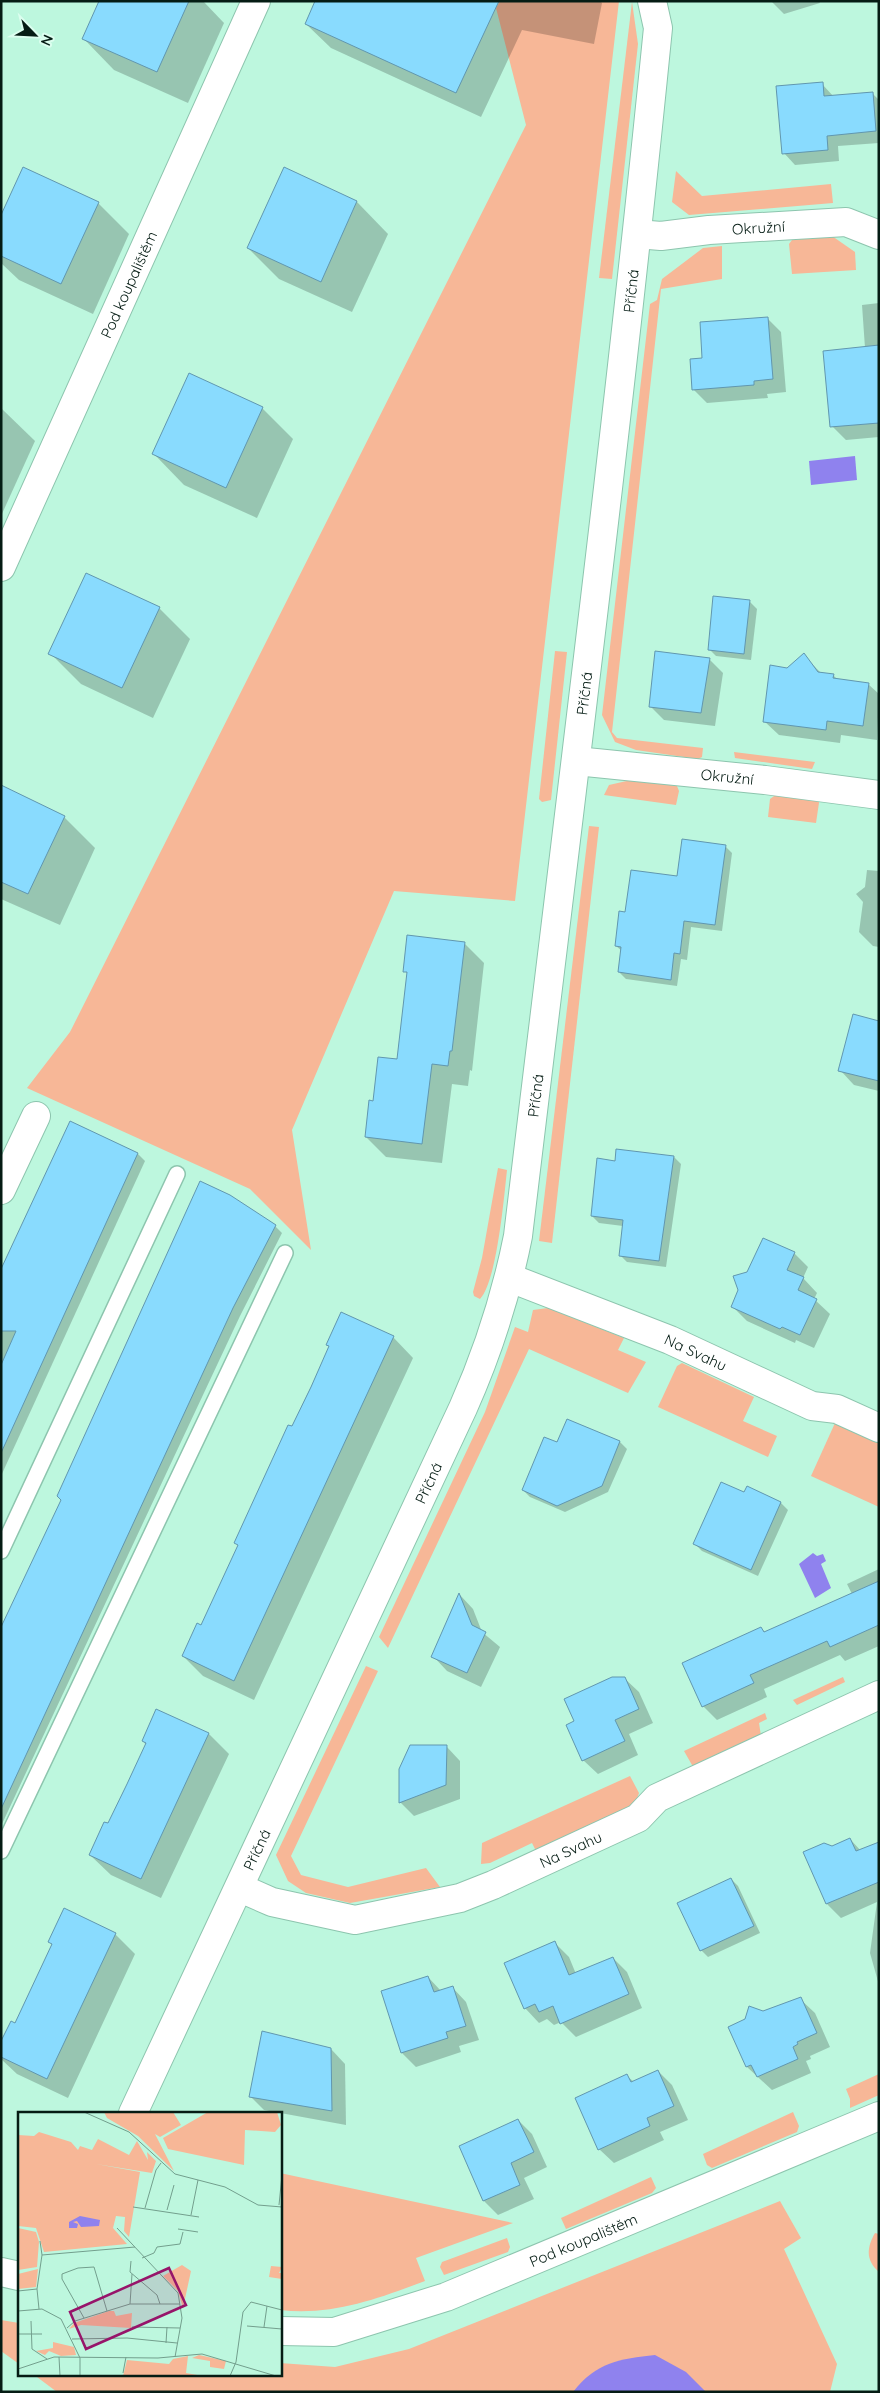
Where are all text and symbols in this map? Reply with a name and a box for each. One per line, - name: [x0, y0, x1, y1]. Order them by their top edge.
- north arrow: [10, 10, 60, 60]
- text: N: [37, 32, 57, 49]
- street label: Okružní: [731, 216, 786, 238]
- street label: Pod koupalištěm: [96, 228, 161, 341]
- street label: Příčná: [619, 268, 642, 314]
- street label: Příčná: [572, 671, 596, 716]
- street label: Okružní: [700, 764, 755, 788]
- street label: Příčná: [523, 1073, 547, 1118]
- street label: Na Svahu: [662, 1329, 730, 1375]
- street label: Příčná: [410, 1459, 446, 1506]
- street label: Příčná: [239, 1826, 274, 1873]
- street label: Na Svahu: [536, 1827, 605, 1872]
- inset map: [18, 2112, 281, 2376]
- street label: Pod koupalištěm: [526, 2209, 640, 2271]

